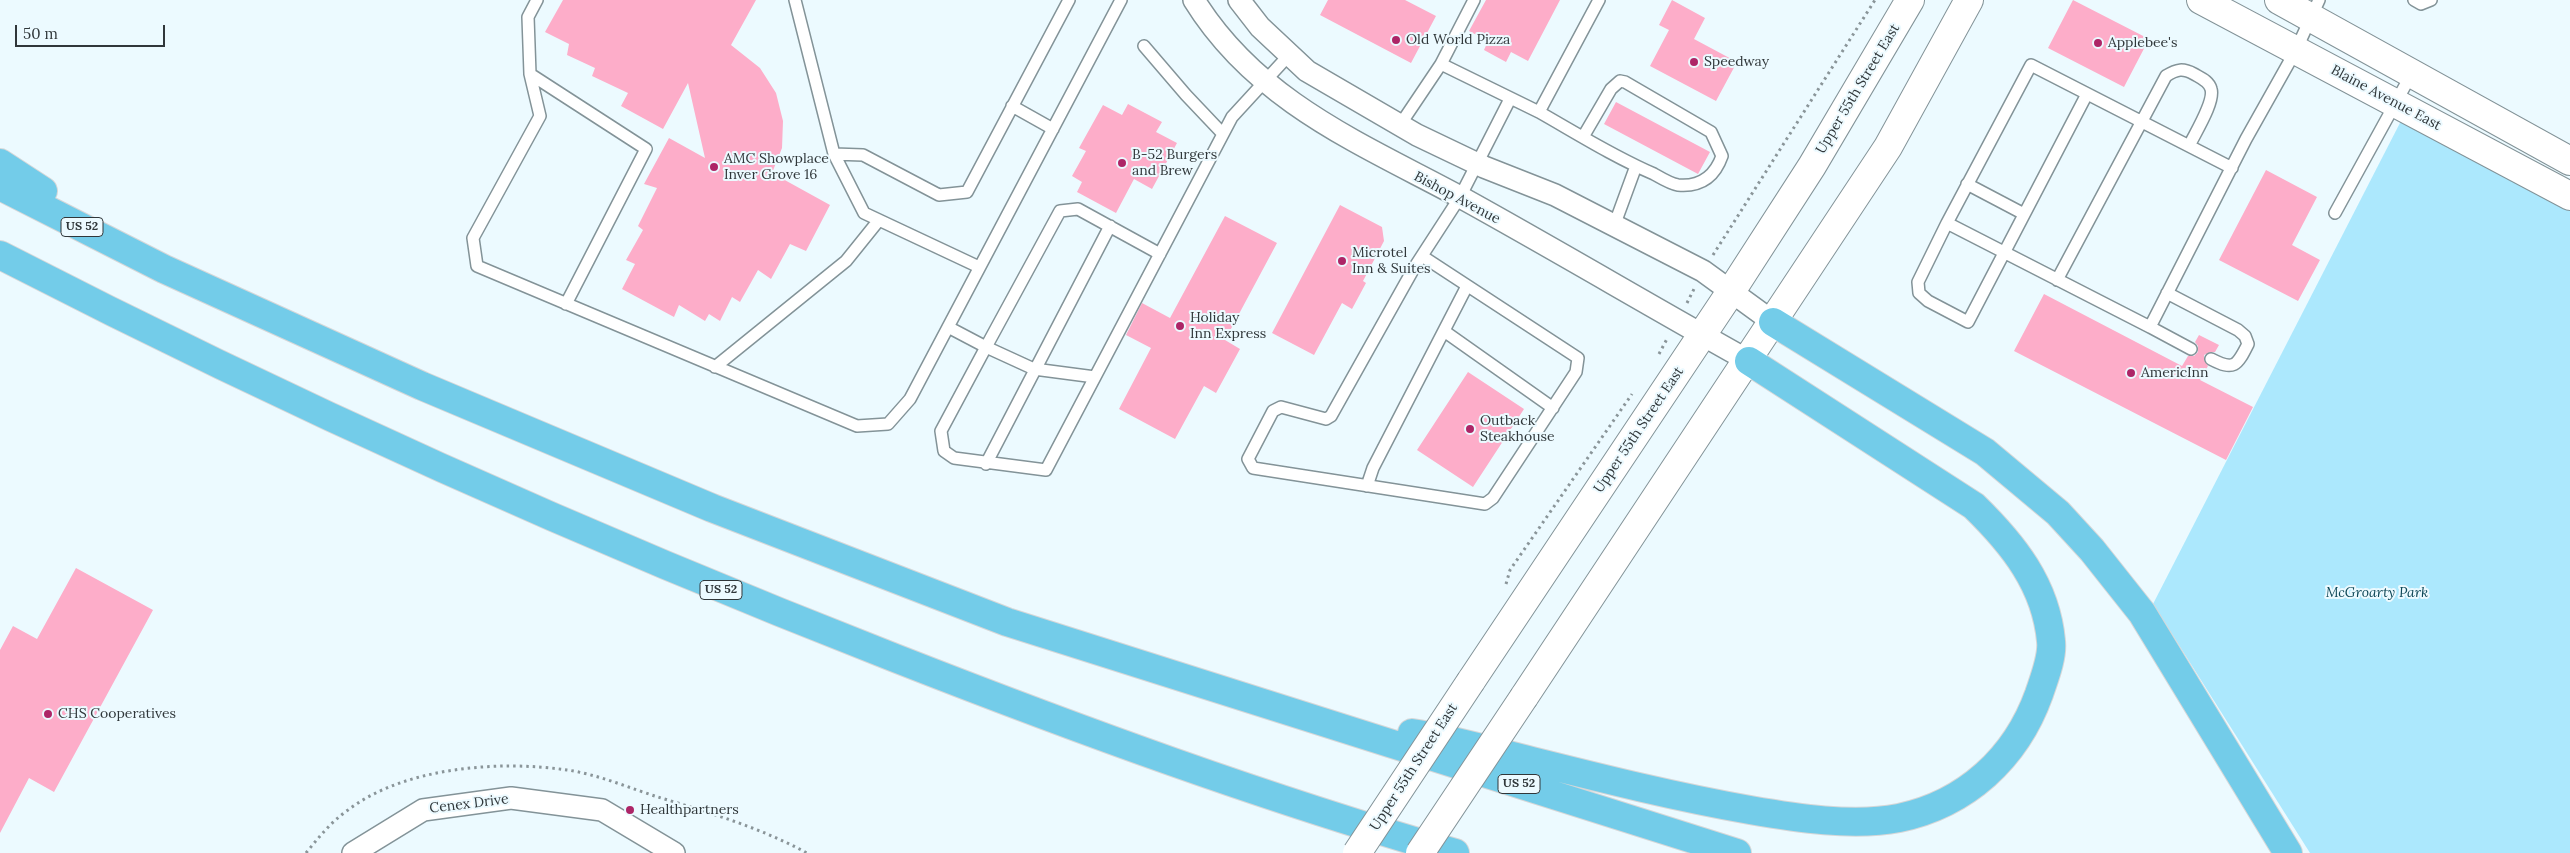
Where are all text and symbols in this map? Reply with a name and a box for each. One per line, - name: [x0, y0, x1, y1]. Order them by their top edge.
- scale bar: [18, 15, 168, 47]
- street label: Upper 55th Street East: [1813, 21, 1903, 157]
- text: 50 m: [23, 24, 58, 43]
- place label: Old World Pizza: [1406, 32, 1510, 48]
- marker: Old World Pizza: [1390, 34, 1402, 46]
- place label: Applebee's: [2108, 35, 2177, 51]
- marker: Applebee's: [2092, 37, 2104, 49]
- place label: Speedway: [1704, 54, 1769, 70]
- marker: Speedway: [1688, 56, 1700, 68]
- street label: Blaine Avenue East: [2328, 62, 2444, 134]
- place label: B-52 Burgers and Brew: [1132, 147, 1217, 180]
- place label: AMC Showplace Inver Grove 16: [724, 151, 829, 184]
- marker: B-52 Burgers and Brew: [1116, 157, 1128, 169]
- marker: AMC Showplace Inver Grove 16: [708, 161, 720, 173]
- street label: Bishop Avenue: [1411, 168, 1503, 228]
- road number: US 52: [61, 218, 103, 236]
- place label: Microtel Inn & Suites: [1352, 245, 1431, 278]
- marker: Microtel Inn & Suites: [1336, 255, 1348, 267]
- place label: Holiday Inn Express: [1190, 310, 1266, 342]
- marker: Holiday Inn Express: [1174, 320, 1186, 332]
- street label: Upper 55th Street East: [1591, 364, 1687, 496]
- place label: AmericInn: [2141, 365, 2209, 381]
- marker: AmericInn: [2125, 367, 2137, 379]
- place label: Outback Steakhouse: [1480, 413, 1555, 446]
- marker: Outback Steakhouse: [1464, 423, 1476, 435]
- road number: US 52: [700, 580, 742, 600]
- park label: McGroarty Park: [2326, 585, 2428, 601]
- street label: Upper 55th Street East: [1367, 700, 1461, 834]
- place label: CHS Cooperatives: [58, 706, 176, 722]
- marker: CHS Cooperatives: [42, 708, 54, 720]
- road number: US 52: [1498, 774, 1540, 794]
- street label: Cenex Drive: [429, 791, 509, 817]
- place label: Healthpartners: [640, 802, 739, 818]
- marker: Healthpartners: [624, 804, 636, 816]

